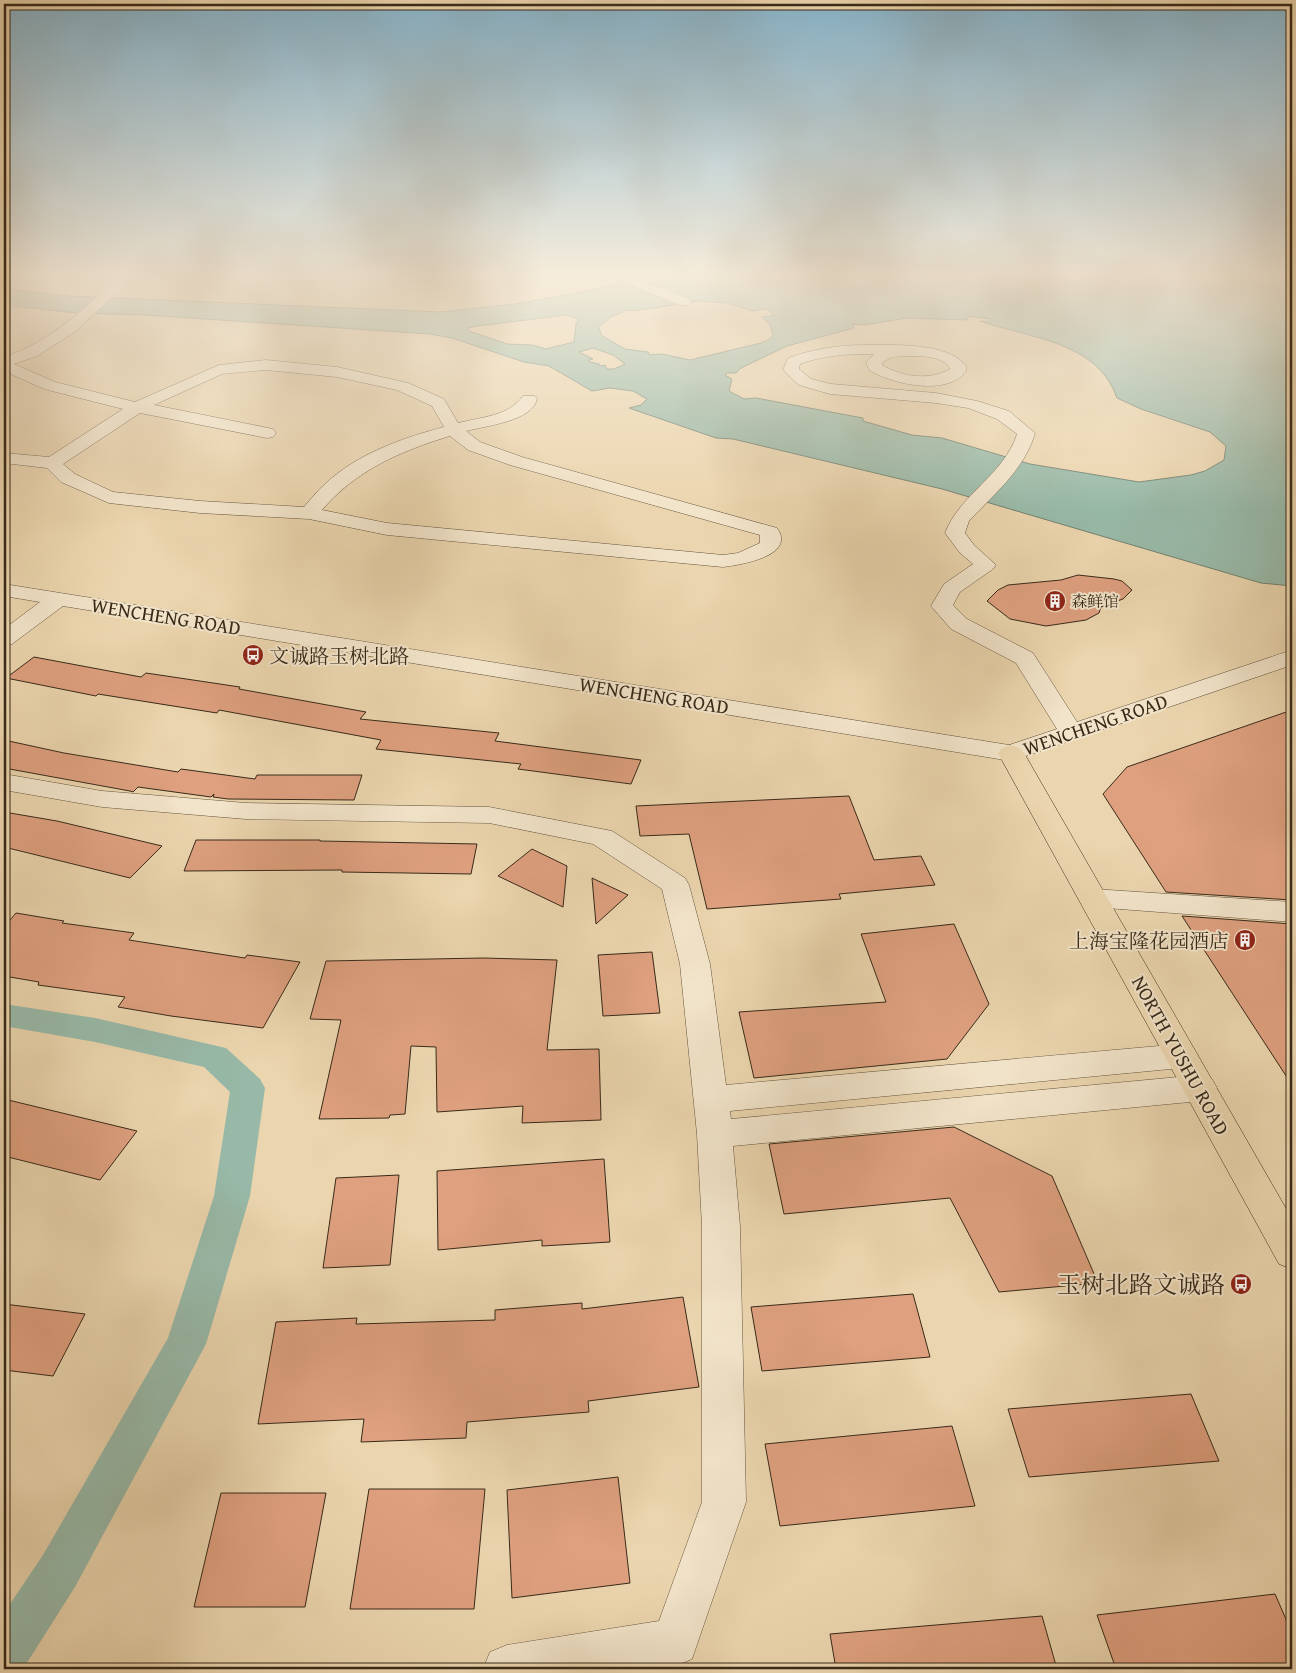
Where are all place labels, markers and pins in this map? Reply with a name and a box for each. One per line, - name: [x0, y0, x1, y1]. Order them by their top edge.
- building icon: 森鲜馆: [1043, 589, 1067, 613]
- place label: 森鲜馆: [1071, 589, 1119, 613]
- place label: 文诚路玉树北路: [269, 641, 409, 670]
- bus stop icon: 文诚路玉树北路: [241, 643, 265, 667]
- place label: 上海宝隆花园酒店: [1069, 926, 1229, 955]
- building icon: 上海宝隆花园酒店: [1233, 928, 1257, 952]
- place label: 玉树北路文诚路: [1057, 1267, 1225, 1302]
- bus stop icon: 玉树北路文诚路: [1229, 1272, 1253, 1296]

